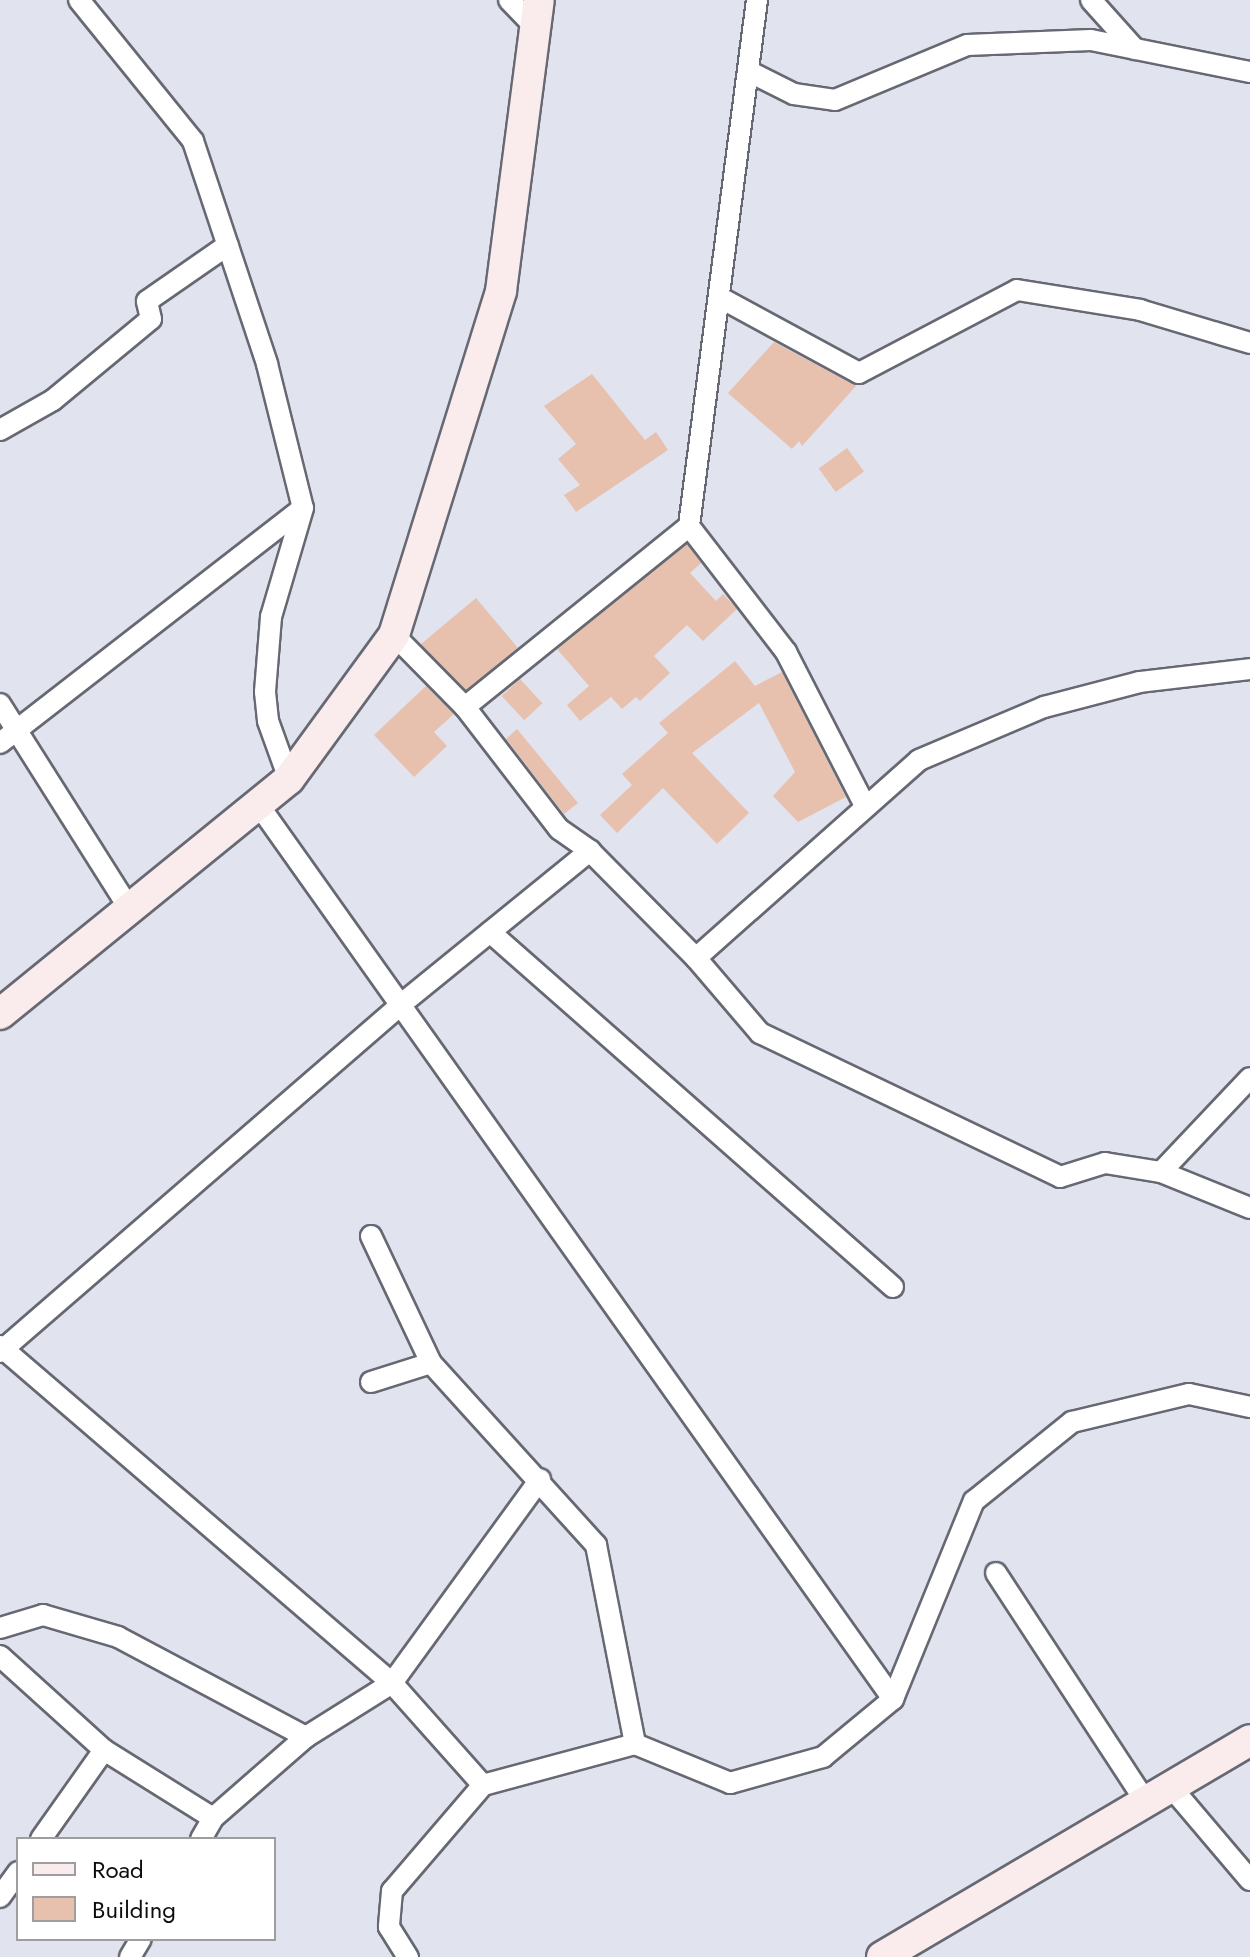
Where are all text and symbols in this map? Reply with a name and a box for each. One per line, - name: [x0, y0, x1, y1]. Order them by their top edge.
- legend: [16, 1837, 276, 1941]
- text: Road: [92, 1852, 144, 1887]
- text: Building: [92, 1892, 176, 1927]

